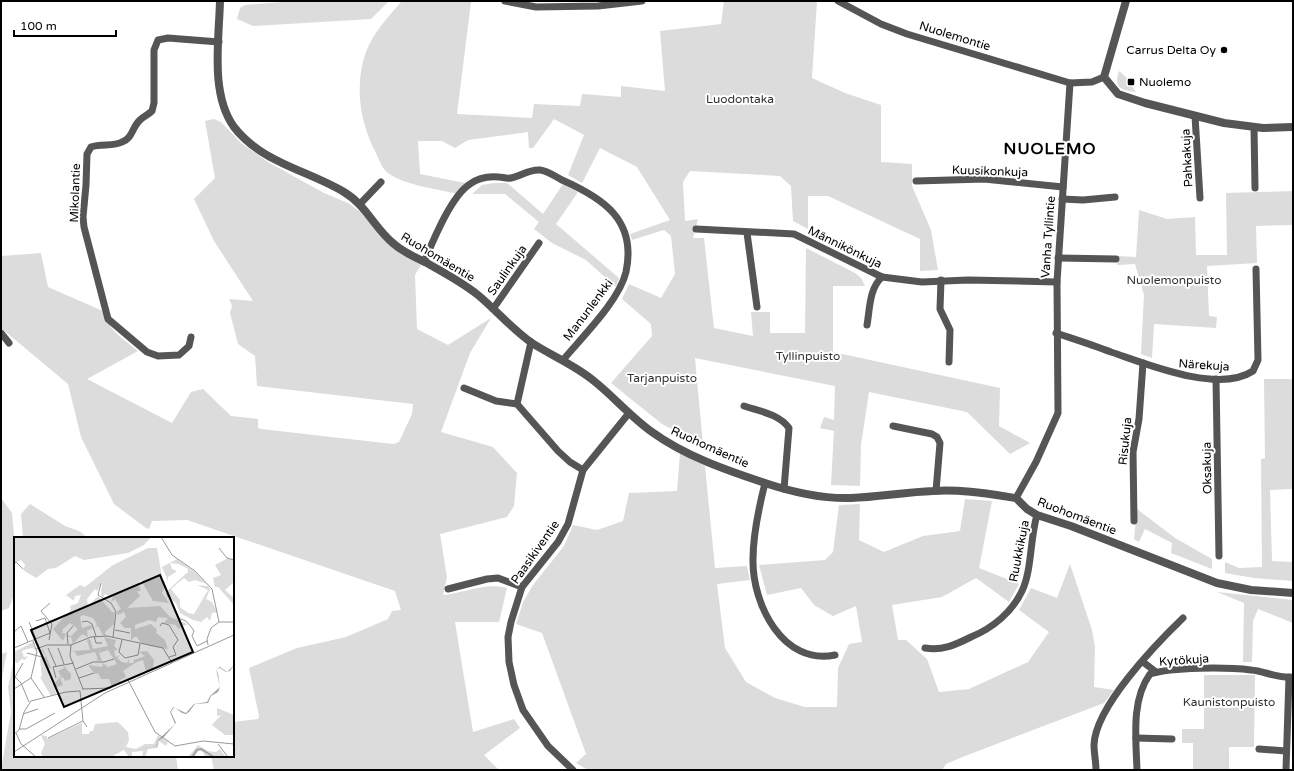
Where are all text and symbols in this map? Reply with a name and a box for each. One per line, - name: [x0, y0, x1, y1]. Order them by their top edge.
- scale bar: [14, 12, 116, 38]
- text: 100 m: [20, 19, 57, 33]
- street label: Nuolemontie: [918, 19, 992, 54]
- place label: Carrus Delta Oy: [1126, 43, 1217, 57]
- marker: Carrus Delta Oy: [1219, 45, 1229, 55]
- place label: Nuolemo: [1139, 75, 1191, 89]
- marker: Nuolemo: [1126, 77, 1136, 87]
- park label: Luodontaka: [706, 92, 774, 106]
- street label: Pahkakuja: [1178, 128, 1196, 188]
- district label: NUOLEMO: [1004, 139, 1096, 159]
- street label: Mikolantie: [67, 163, 83, 223]
- street label: Kuusikonkuja: [952, 163, 1028, 179]
- street label: Vanha Tyllintie: [1038, 195, 1058, 279]
- street label: Männikönkuja: [806, 223, 884, 271]
- street label: Ruohomäentie: [398, 229, 478, 285]
- street label: Saulinkuja: [485, 242, 529, 298]
- park label: Nuolemonpuisto: [1127, 273, 1221, 287]
- street label: Manunlenkki: [560, 276, 616, 344]
- park label: Tyllinpuisto: [776, 349, 840, 363]
- street label: Närekuja: [1178, 356, 1230, 374]
- park label: Tarjanpuisto: [627, 371, 697, 385]
- street label: Risukuja: [1116, 416, 1134, 466]
- street label: Ruohomäentie: [669, 424, 751, 471]
- street label: Oksakuja: [1200, 442, 1214, 494]
- street label: Ruohomäentie: [1035, 494, 1119, 538]
- street label: Paasikiventie: [508, 517, 562, 586]
- street label: Ruukkikuja: [1006, 519, 1032, 583]
- inset map: [14, 537, 234, 757]
- street label: Kytökuja: [1158, 651, 1210, 669]
- park label: Kaunistonpuisto: [1183, 695, 1275, 709]

